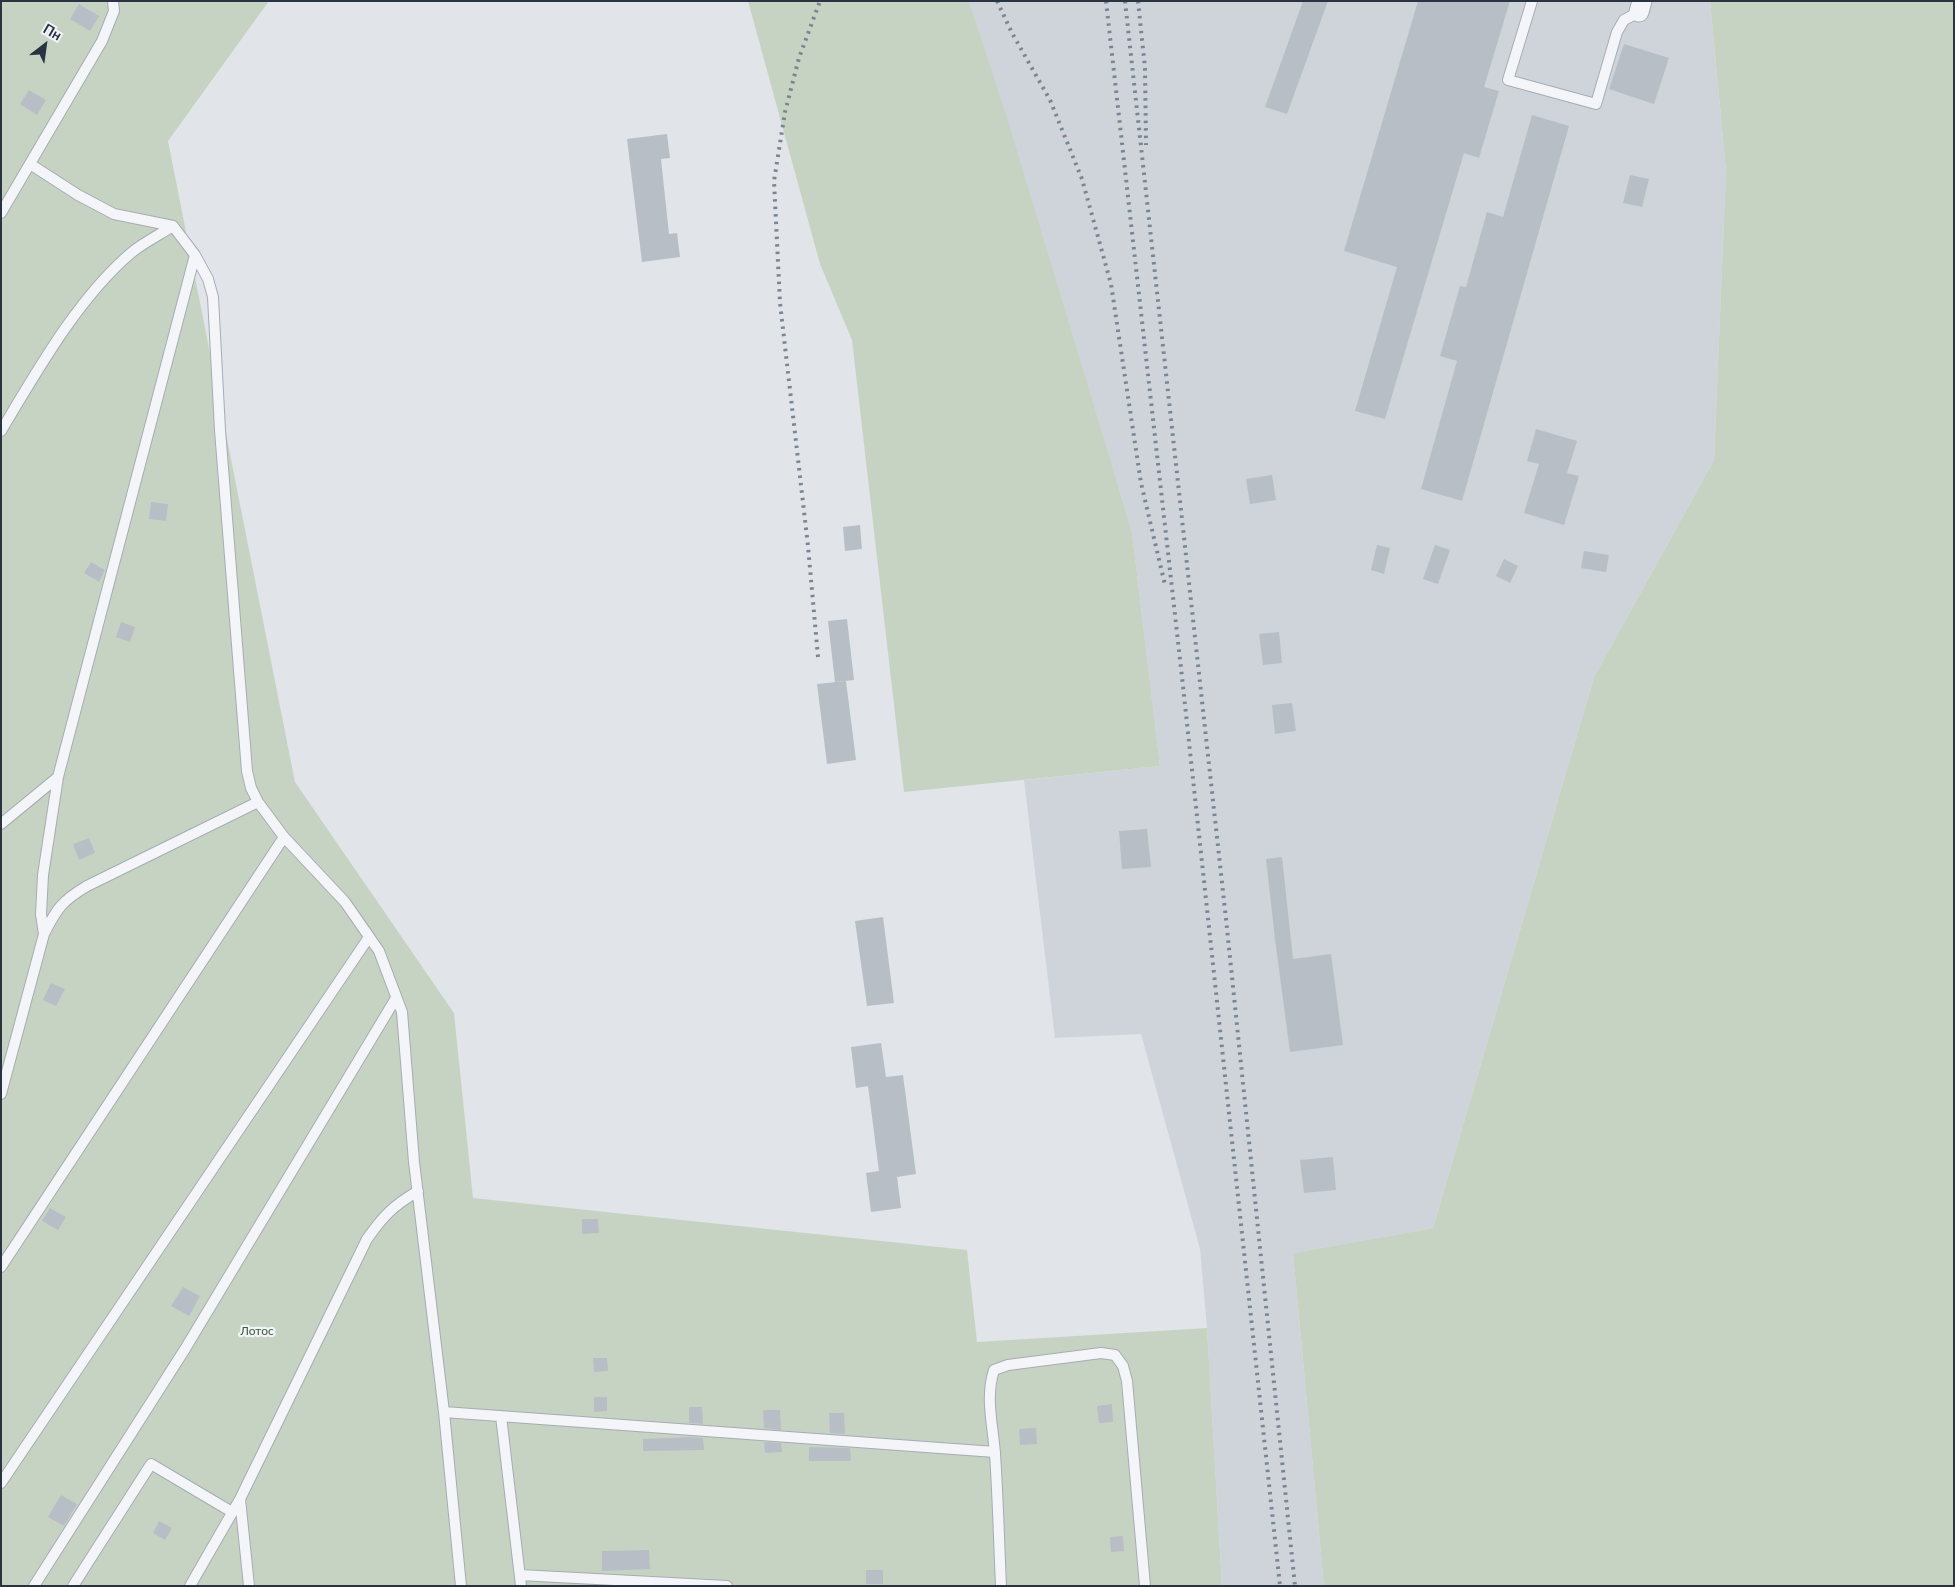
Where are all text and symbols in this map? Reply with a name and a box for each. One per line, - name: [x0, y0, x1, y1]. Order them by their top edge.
- north arrow: [20, 20, 70, 70]
- text: Пн: [41, 20, 65, 44]
- park label: Лотос: [240, 1324, 274, 1338]

